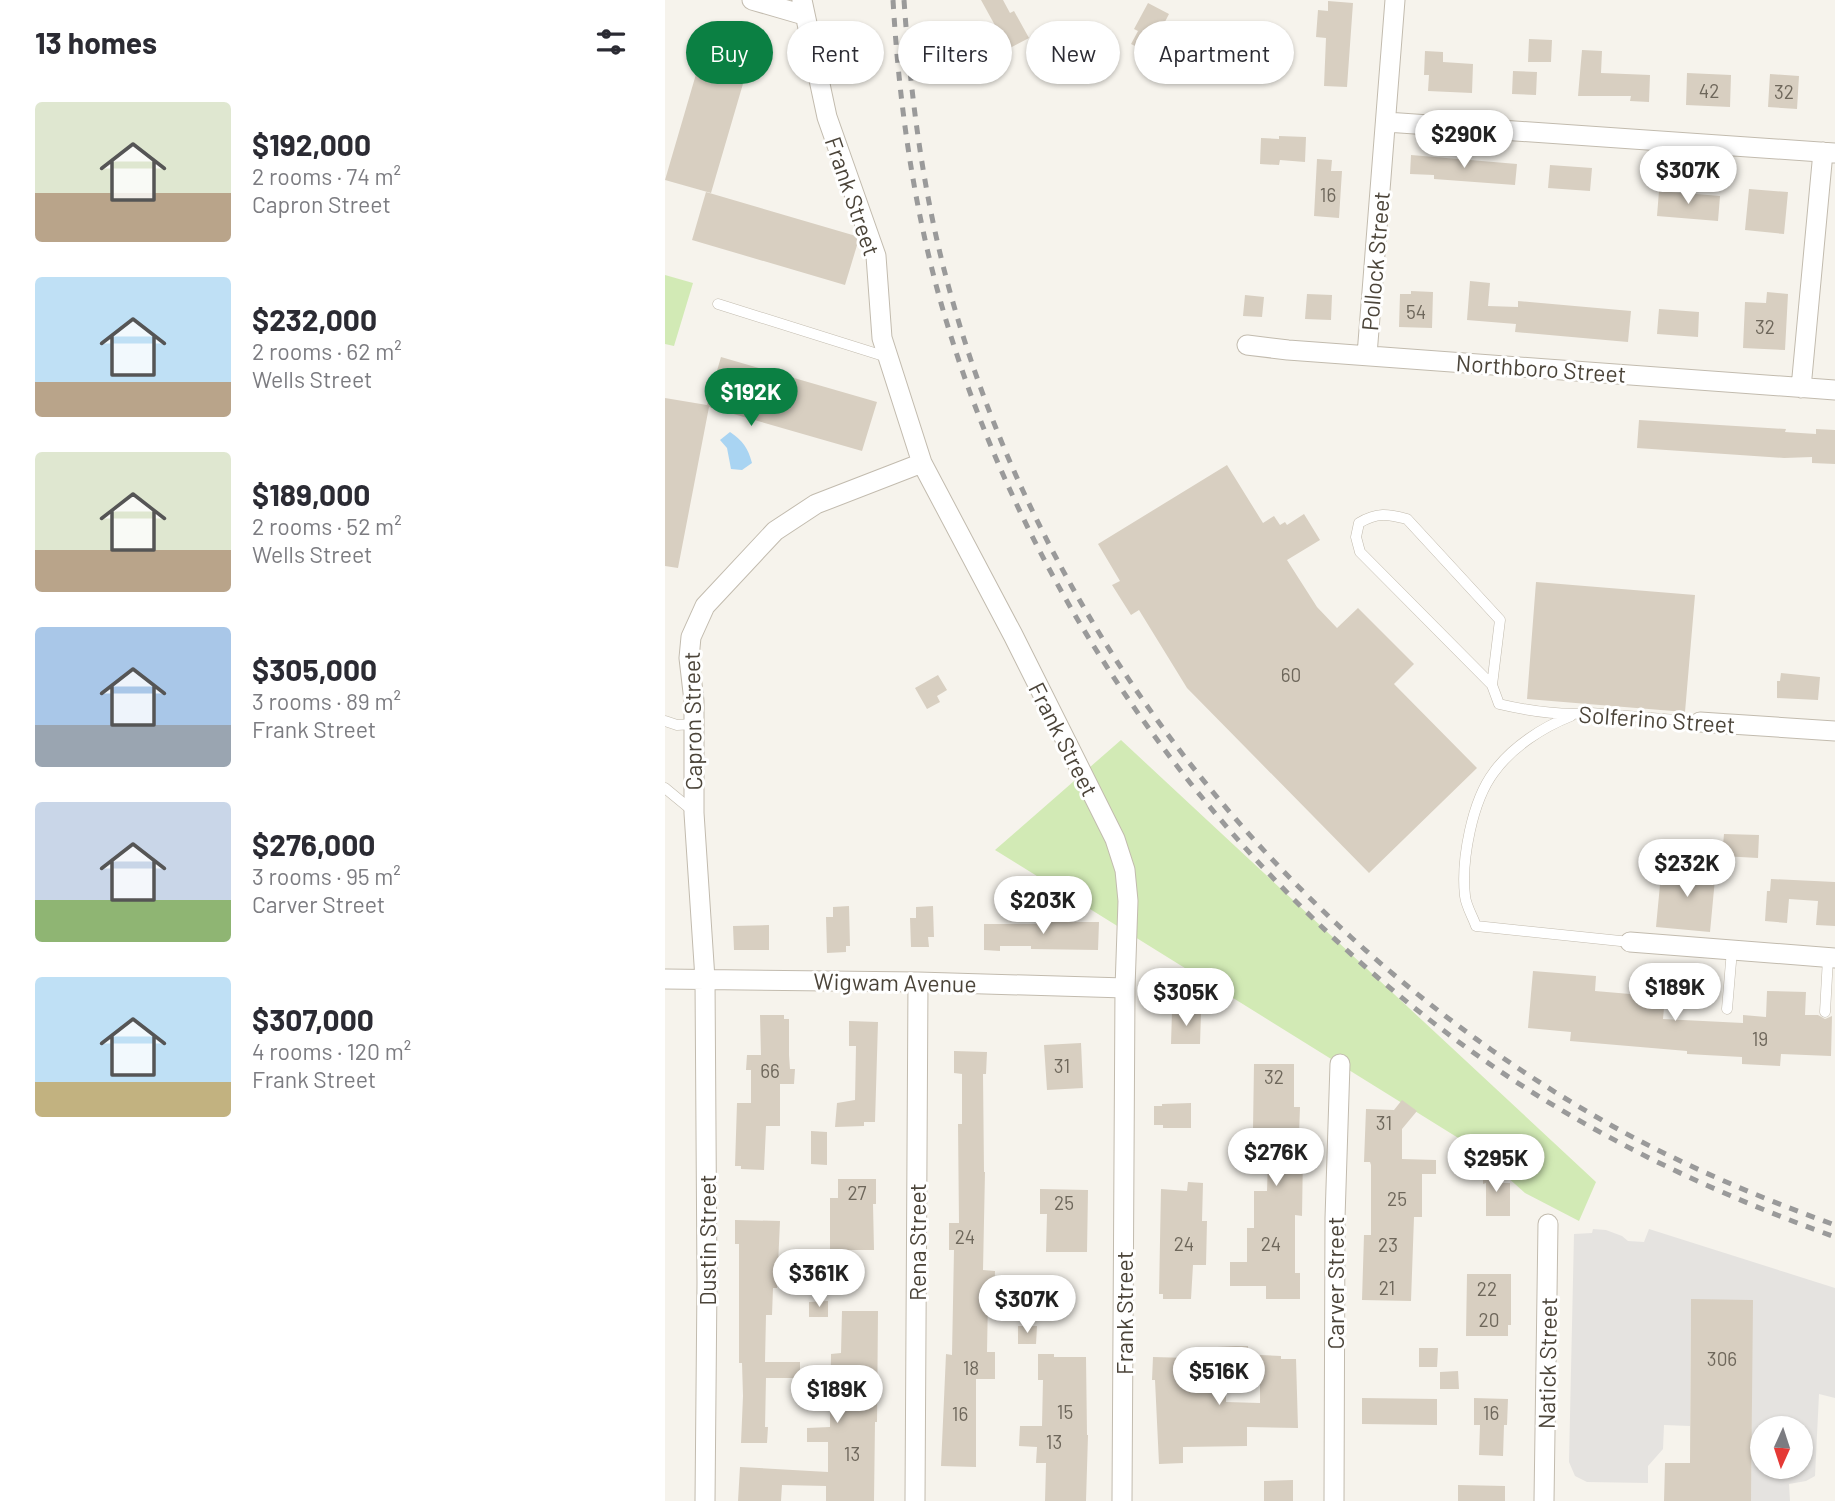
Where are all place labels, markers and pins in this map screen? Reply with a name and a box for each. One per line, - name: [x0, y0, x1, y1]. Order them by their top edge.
- pin: $290K: [1415, 110, 1513, 170]
- pin: $307K: [1639, 146, 1737, 206]
- pin: $192K: [702, 368, 800, 428]
- pin: $232K: [1638, 839, 1736, 899]
- pin: $203K: [994, 876, 1092, 936]
- pin: $189K: [1626, 964, 1724, 1023]
- pin: $305K: [1137, 968, 1235, 1028]
- pin: $276K: [1227, 1128, 1325, 1188]
- pin: $295K: [1447, 1134, 1545, 1194]
- pin: $361K: [770, 1250, 868, 1309]
- pin: $307K: [978, 1276, 1076, 1335]
- pin: $516K: [1170, 1348, 1268, 1407]
- pin: $189K: [788, 1366, 886, 1425]

